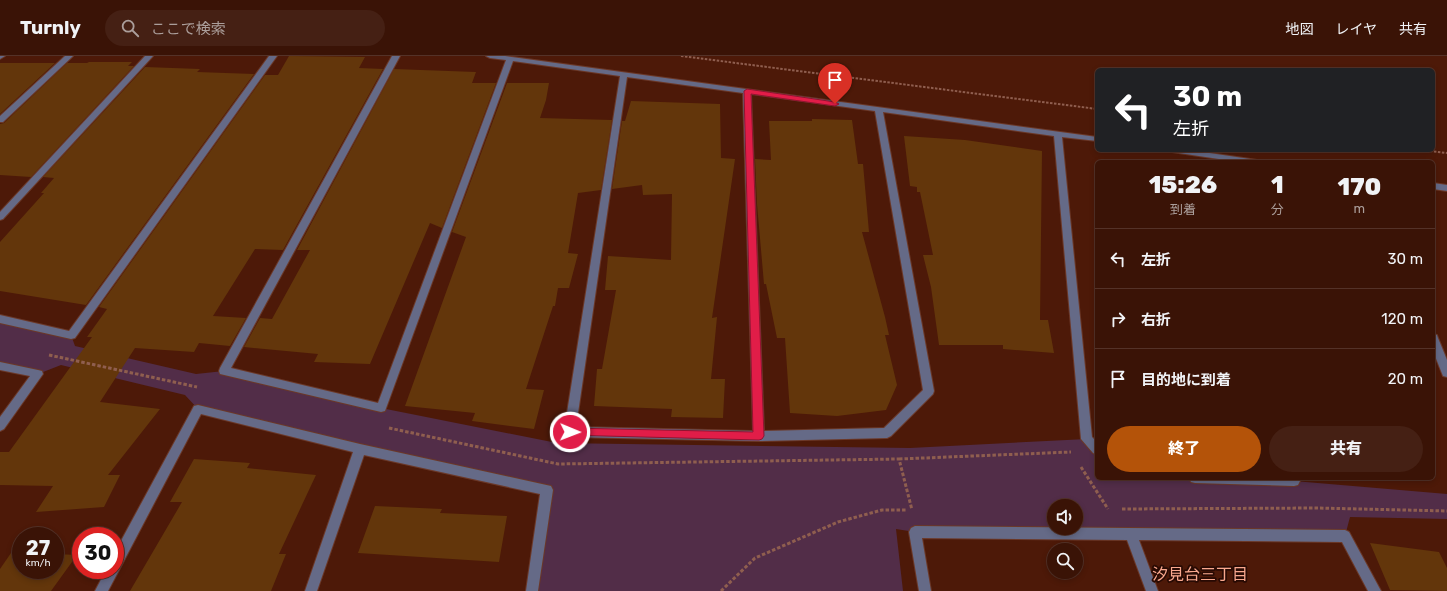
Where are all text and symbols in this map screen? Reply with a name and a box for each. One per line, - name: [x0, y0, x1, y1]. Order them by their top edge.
- search box: [105, 10, 385, 46]
- text: Turnly: [20, 16, 81, 39]
- icon: search: [119, 17, 141, 39]
- text: ここで検索: [151, 20, 226, 38]
- text: 地図: [1285, 21, 1313, 38]
- text: レイヤ: [1335, 21, 1377, 38]
- text: 共有: [1399, 21, 1427, 38]
- pin: [818, 63, 852, 104]
- icon: arrive: [824, 69, 846, 91]
- text: 30 m: [1173, 80, 1242, 113]
- icon: left: [1107, 84, 1159, 136]
- text: 左折: [1173, 118, 1209, 140]
- text: 15:26: [1149, 171, 1217, 199]
- text: 1: [1271, 171, 1284, 199]
- text: 170: [1337, 173, 1381, 201]
- text: m: [1354, 201, 1365, 216]
- text: 到着: [1170, 202, 1196, 217]
- text: 分: [1271, 202, 1284, 217]
- icon: left: [1107, 248, 1129, 270]
- text: 30 m: [1387, 250, 1423, 268]
- text: 左折: [1141, 251, 1171, 269]
- icon: right: [1107, 308, 1129, 330]
- text: 120 m: [1381, 310, 1423, 328]
- text: 右折: [1141, 311, 1171, 329]
- icon: arrive: [1107, 368, 1129, 390]
- text: 20 m: [1388, 370, 1423, 388]
- text: 目的地に到着: [1141, 371, 1231, 389]
- position arrow: [549, 411, 591, 453]
- button: 終了: [1107, 426, 1261, 472]
- button: 共有: [1269, 426, 1423, 472]
- map controls: [1047, 499, 1083, 579]
- button: sound: [1047, 499, 1083, 535]
- speed limit sign: 30: [72, 527, 124, 579]
- text: 27: [26, 536, 50, 560]
- button: search: [1047, 543, 1083, 579]
- text: km/h: [26, 557, 50, 569]
- district label: 汐見台三丁目: [1152, 565, 1248, 584]

